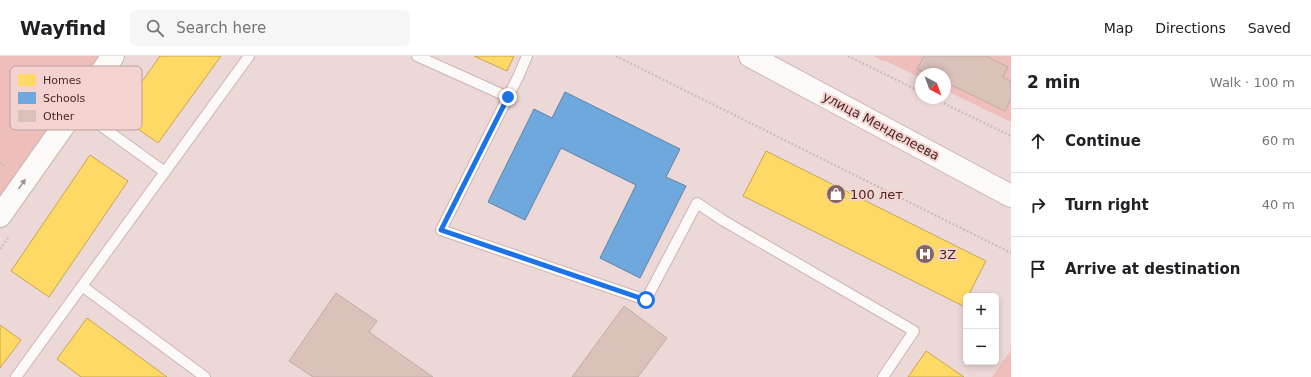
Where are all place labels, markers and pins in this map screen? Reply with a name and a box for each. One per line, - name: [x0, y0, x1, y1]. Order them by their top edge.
- shop icon: 100 лет: [825, 183, 847, 205]
- place label: 100 лет: [850, 187, 903, 202]
- hospital icon: 3Z: [914, 243, 936, 265]
- place label: 3Z: [939, 247, 956, 262]

